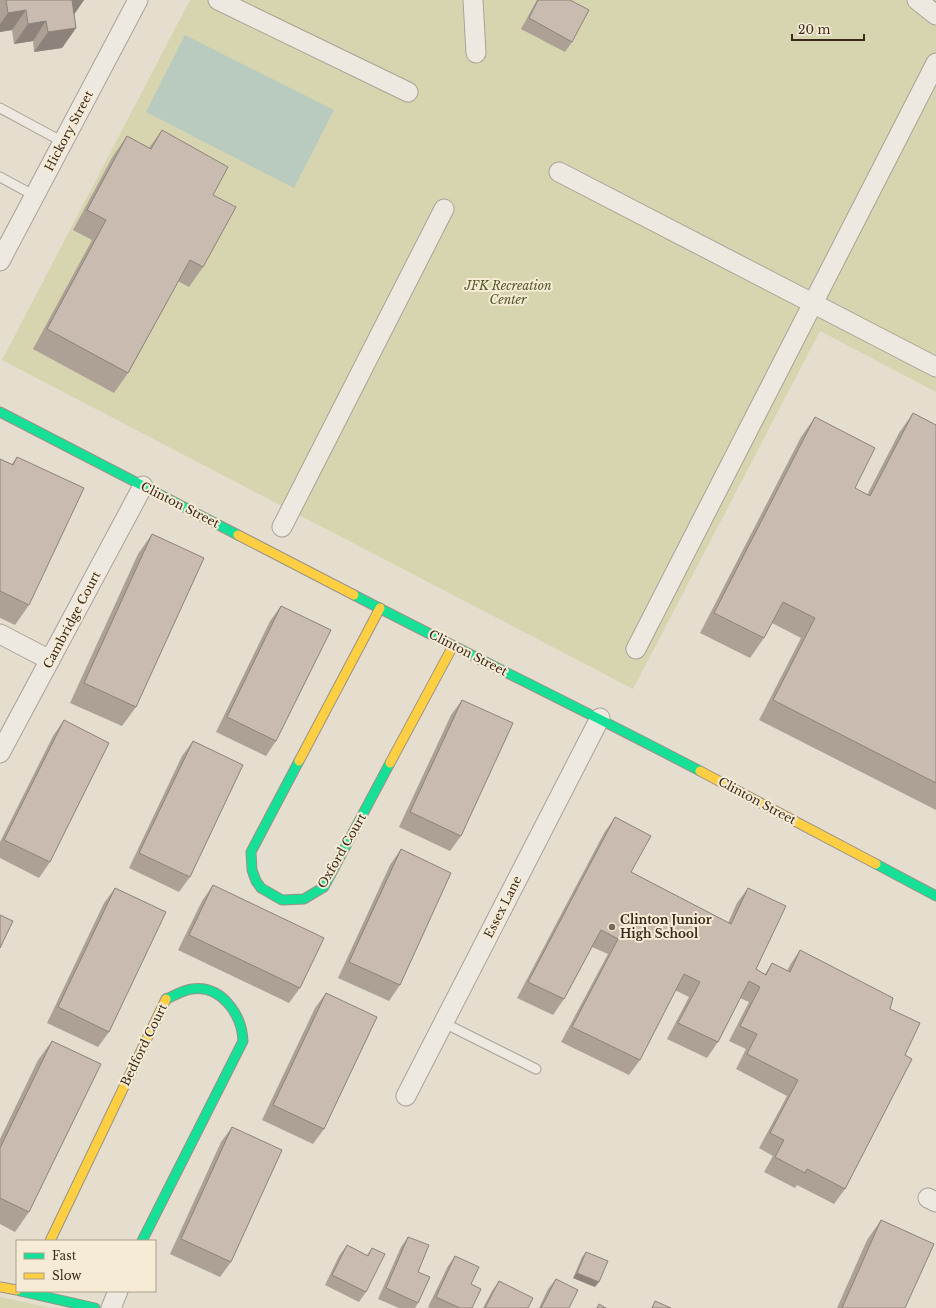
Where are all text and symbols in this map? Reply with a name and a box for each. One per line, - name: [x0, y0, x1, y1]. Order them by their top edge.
- scale bar: [792, 16, 864, 42]
- text: 20 m: [798, 22, 830, 37]
- street label: Hickory Street: [41, 88, 96, 174]
- park label: JFK Recreation Center: [463, 278, 552, 307]
- street label: Clinton Street: [138, 478, 222, 531]
- street label: Cambridge Court: [40, 568, 104, 671]
- street label: Clinton Street: [426, 626, 510, 679]
- street label: Clinton Street: [716, 774, 799, 828]
- street label: Oxford Court: [314, 810, 369, 891]
- street label: Essex Lane: [481, 873, 525, 940]
- place label: Clinton Junior High School: [620, 912, 712, 941]
- marker: Clinton Junior High School: [607, 922, 617, 932]
- street label: Bedford Court: [117, 1001, 170, 1088]
- legend: [16, 1240, 156, 1292]
- text: Fast: [52, 1248, 77, 1263]
- text: Slow: [52, 1268, 82, 1283]

